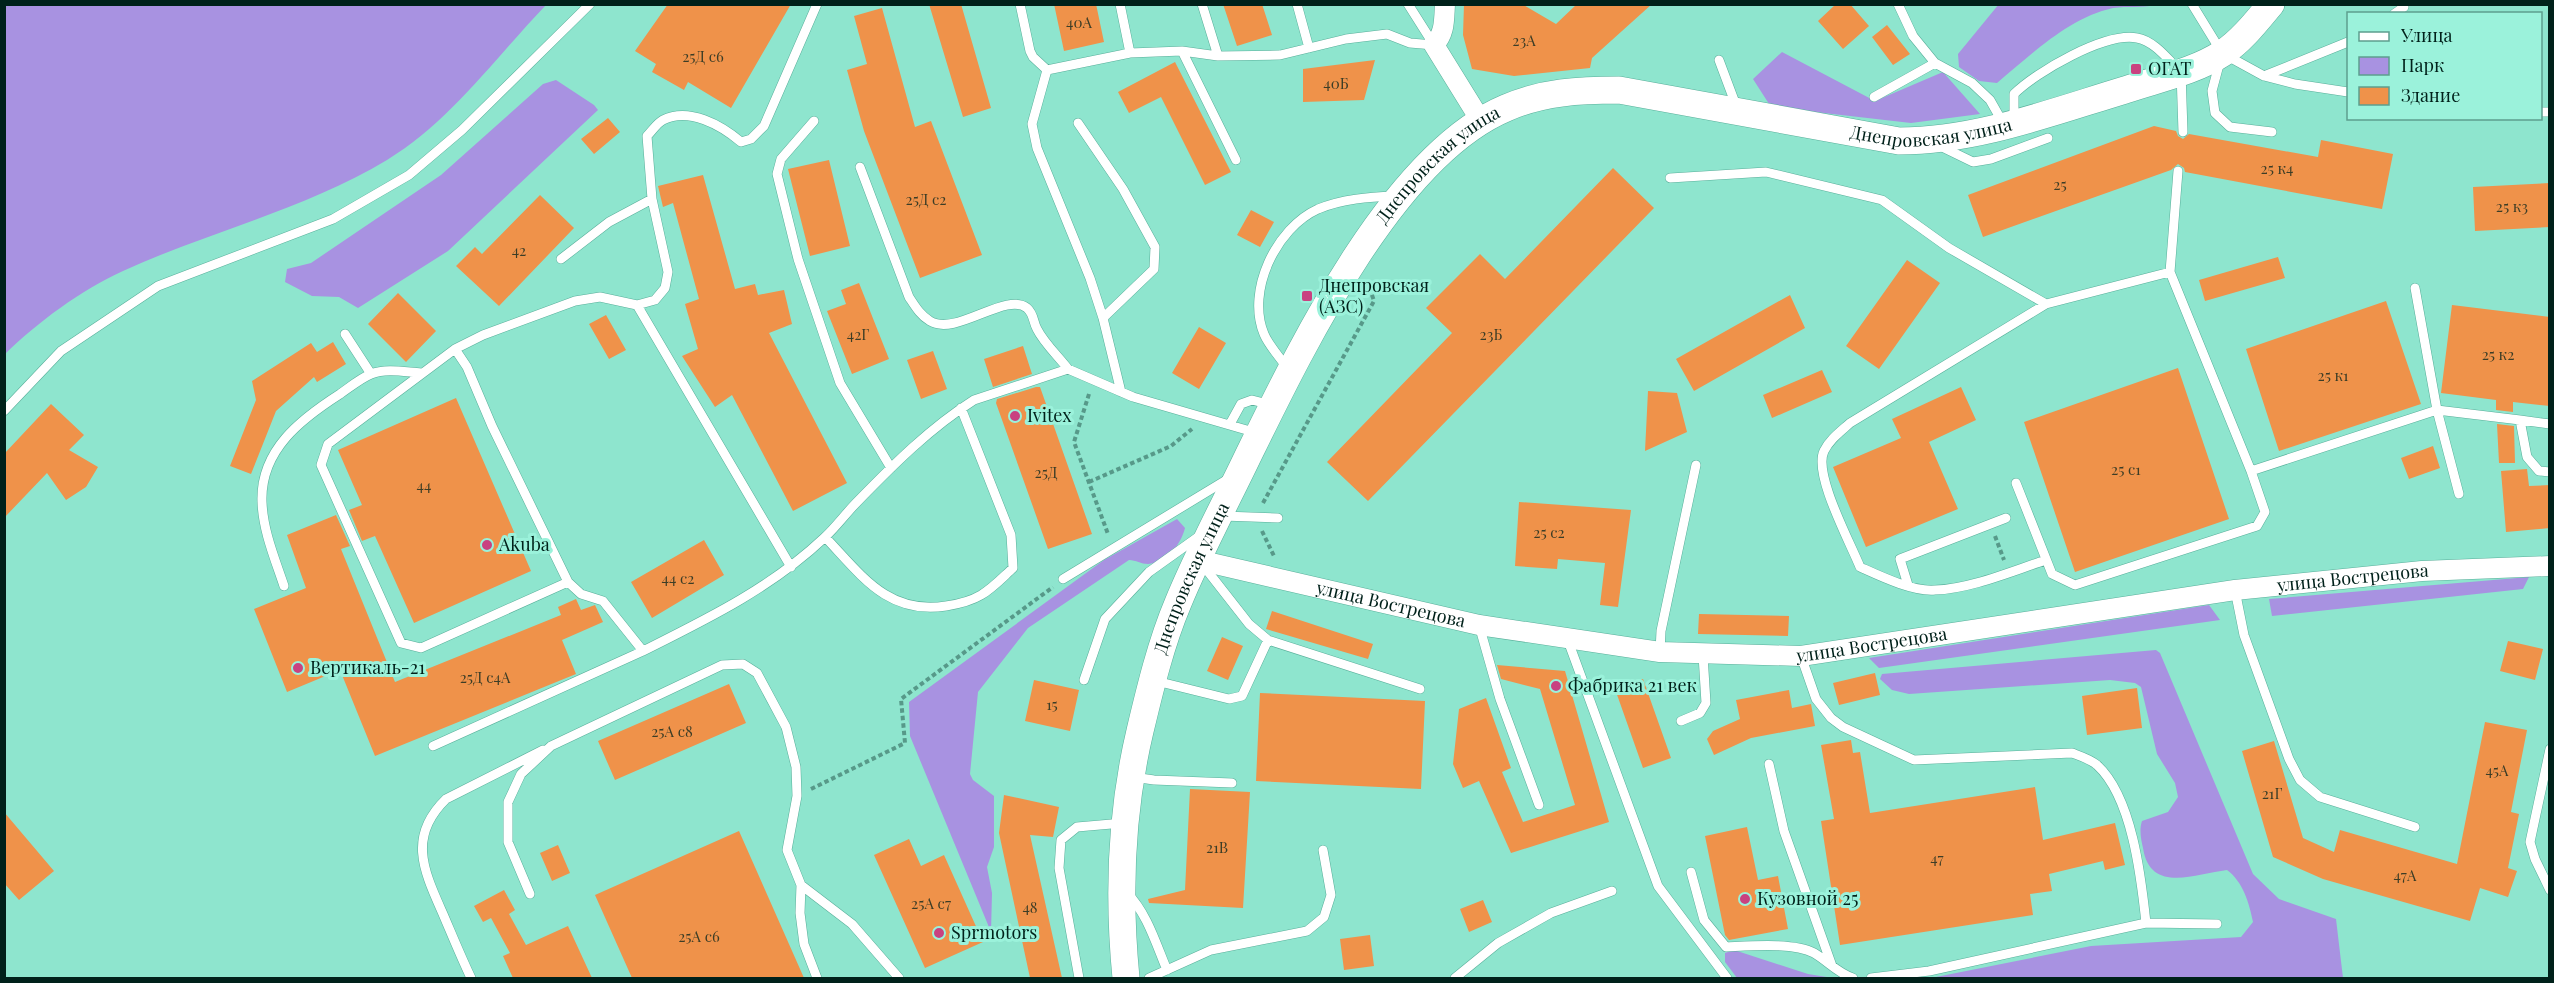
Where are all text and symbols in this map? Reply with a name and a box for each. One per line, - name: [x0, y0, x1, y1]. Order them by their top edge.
- house number: 40А: [1066, 12, 1092, 32]
- legend: [2347, 12, 2542, 120]
- text: Улица: [2400, 23, 2452, 47]
- house number: 23А: [1512, 30, 1536, 50]
- house number: 25Д с6: [682, 46, 724, 66]
- text: Парк: [2401, 53, 2444, 77]
- place label: ОГАТ: [2148, 56, 2191, 80]
- marker: ОГАТ: [2129, 62, 2143, 76]
- house number: 40Б: [1323, 73, 1349, 93]
- text: Здание: [2401, 83, 2460, 107]
- street label: Днепровская улица: [1370, 100, 1504, 228]
- street label: Днепровская улица: [1848, 112, 2014, 152]
- house number: 25 к4: [2261, 158, 2293, 178]
- house number: 25: [2053, 174, 2067, 194]
- house number: 25Д с2: [905, 189, 947, 209]
- house number: 25 к3: [2496, 196, 2528, 216]
- house number: 42: [512, 240, 526, 260]
- place label: Днепровская (АЗС): [1319, 273, 1430, 318]
- marker: Днепровская (АЗС): [1300, 289, 1314, 303]
- house number: 42Г: [847, 324, 869, 344]
- house number: 23Б: [1480, 324, 1503, 344]
- house number: 25 к2: [2482, 344, 2514, 364]
- house number: 25 к1: [2317, 365, 2349, 385]
- place label: Ivitex: [1027, 403, 1072, 427]
- marker: Ivitex: [1008, 409, 1022, 423]
- house number: 25 с1: [2111, 459, 2141, 479]
- house number: 25Д: [1035, 462, 1058, 482]
- house number: 44: [417, 475, 431, 495]
- street label: Днепровская улица: [1148, 498, 1234, 657]
- house number: 25 с2: [1533, 522, 1565, 542]
- place label: Akuba: [498, 532, 550, 556]
- marker: Akuba: [480, 538, 494, 552]
- street label: улица Вострецова: [2275, 558, 2429, 597]
- house number: 44 с2: [661, 568, 695, 588]
- street label: улица Вострецова: [1313, 575, 1468, 633]
- street label: улица Вострецова: [1795, 621, 1949, 667]
- place label: Вертикаль-21: [310, 655, 425, 679]
- marker: Вертикаль-21: [291, 661, 305, 675]
- house number: 25Д с4А: [460, 667, 511, 687]
- place label: Фабрика 21 век: [1568, 673, 1697, 697]
- marker: Фабрика 21 век: [1549, 679, 1563, 693]
- house number: 15: [1046, 694, 1058, 714]
- house number: 25А с8: [651, 721, 693, 741]
- house number: 45А: [2485, 760, 2509, 780]
- house number: 21Г: [2262, 783, 2282, 803]
- house number: 21В: [1206, 837, 1228, 857]
- house number: 47: [1930, 848, 1944, 868]
- house number: 47А: [2394, 865, 2417, 885]
- place label: Кузовной 25: [1757, 886, 1858, 910]
- marker: Кузовной 25: [1738, 892, 1752, 906]
- house number: 25А с7: [911, 893, 951, 913]
- house number: 48: [1022, 897, 1038, 917]
- place label: Sprmotors: [951, 920, 1037, 944]
- house number: 25А с6: [678, 926, 720, 946]
- marker: Sprmotors: [932, 926, 946, 940]

